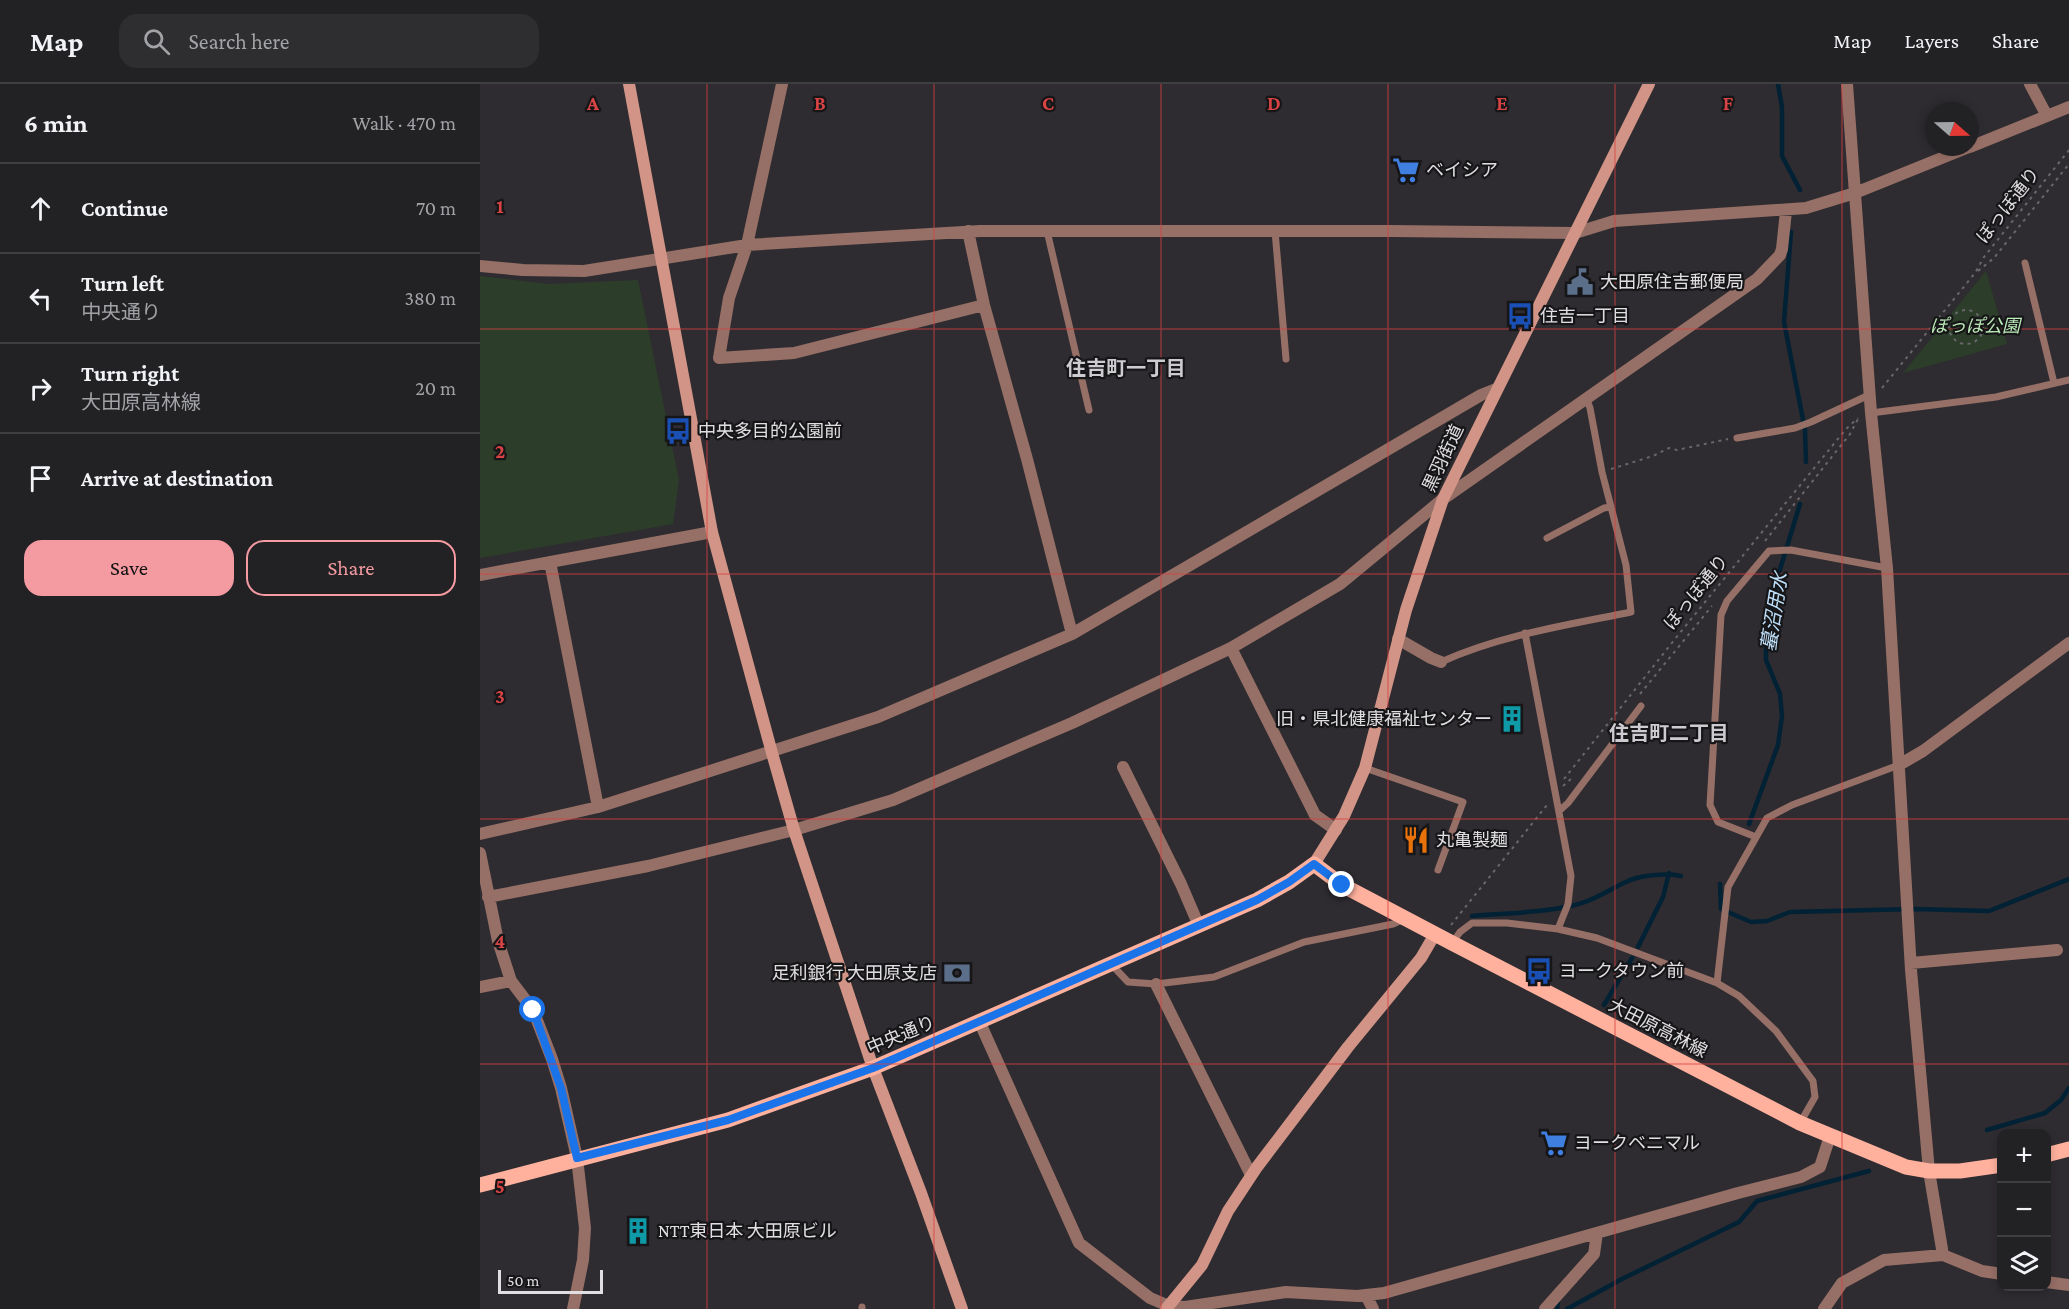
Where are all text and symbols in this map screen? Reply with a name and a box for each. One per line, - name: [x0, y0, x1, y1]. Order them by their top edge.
- search box: [119, 14, 539, 68]
- icon: search: [140, 25, 173, 58]
- text: Map: [30, 26, 83, 57]
- text: Search here: [188, 29, 289, 54]
- text: Map: [1833, 29, 1872, 53]
- text: Layers: [1905, 29, 1959, 53]
- text: Share: [1992, 29, 2039, 53]
- text: A: [586, 92, 600, 114]
- text: B: [814, 92, 826, 114]
- text: C: [1042, 92, 1054, 114]
- text: D: [1267, 92, 1281, 114]
- text: E: [1496, 92, 1508, 114]
- text: F: [1723, 92, 1734, 114]
- north arrow: [1925, 102, 1979, 156]
- text: 6 min: [24, 109, 88, 138]
- text: Walk · 470 m: [352, 112, 456, 134]
- supermarket icon: ベイシア: [1391, 155, 1421, 185]
- place label: ベイシア: [1426, 160, 1498, 180]
- street label: ぽっぽ通り: [1972, 163, 2044, 247]
- icon: ahead: [24, 192, 57, 225]
- text: 1: [496, 195, 504, 217]
- text: Continue: [81, 196, 168, 221]
- text: 70 m: [416, 197, 456, 219]
- public building icon: 大田原住吉郵便局: [1565, 267, 1595, 297]
- text: Turn left: [81, 271, 164, 296]
- place label: 大田原住吉郵便局: [1600, 272, 1744, 292]
- icon: left: [24, 282, 57, 315]
- text: 380 m: [405, 287, 456, 309]
- text: 中央通り: [81, 301, 161, 323]
- bus stop icon: 住吉一丁目: [1505, 301, 1535, 331]
- place label: 住吉一丁目: [1540, 306, 1630, 326]
- park label: ぽっぽ公園: [1930, 316, 2023, 336]
- district label: 住吉町一丁目: [1066, 357, 1186, 379]
- text: Turn right: [81, 361, 179, 386]
- icon: right: [24, 372, 57, 405]
- text: 20 m: [415, 377, 456, 399]
- text: 大田原高林線: [81, 391, 201, 413]
- bus stop icon: 中央多目的公園前: [663, 416, 693, 446]
- place label: 中央多目的公園前: [698, 421, 842, 441]
- street label: 黒羽街道: [1419, 421, 1467, 495]
- text: 2: [495, 440, 505, 462]
- icon: arrive: [24, 462, 57, 495]
- text: Arrive at destination: [81, 466, 273, 491]
- button: Save: [24, 540, 234, 596]
- button: Share: [246, 540, 456, 596]
- street label: ぽっぽ通り: [1660, 551, 1732, 633]
- water label: 蟇沼用水: [1757, 569, 1791, 653]
- text: 3: [495, 685, 505, 707]
- building icon: 旧・県北健康福祉センター: [1497, 704, 1527, 734]
- place label: 旧・県北健康福祉センター: [1276, 709, 1492, 729]
- district label: 住吉町二丁目: [1609, 722, 1729, 744]
- restaurant icon: 丸亀製麺: [1401, 825, 1431, 855]
- place label: 丸亀製麺: [1436, 830, 1508, 850]
- route end: [1328, 871, 1354, 897]
- text: 4: [495, 930, 506, 952]
- bus stop icon: ヨークタウン前: [1524, 956, 1554, 986]
- bank icon: 足利銀行 大田原支店: [942, 958, 972, 988]
- place label: ヨークタウン前: [1559, 961, 1684, 981]
- place label: 足利銀行 大田原支店: [772, 963, 937, 983]
- street label: 大田原高林線: [1605, 995, 1711, 1061]
- route start: [519, 996, 545, 1022]
- street label: 中央通り: [864, 1012, 938, 1058]
- supermarket icon: ヨークベニマル: [1539, 1128, 1569, 1158]
- map controls: [1997, 1129, 2051, 1291]
- button: +: [1997, 1129, 2051, 1183]
- place label: ヨークベニマル: [1574, 1133, 1700, 1153]
- text: 5: [495, 1175, 505, 1197]
- button: −: [1997, 1183, 2051, 1237]
- building icon: NTT東日本 大田原ビル: [623, 1216, 653, 1246]
- place label: NTT東日本 大田原ビル: [658, 1221, 837, 1241]
- button: layers: [1997, 1237, 2051, 1291]
- scale bar: [498, 1267, 603, 1294]
- text: 50 m: [507, 1272, 539, 1289]

